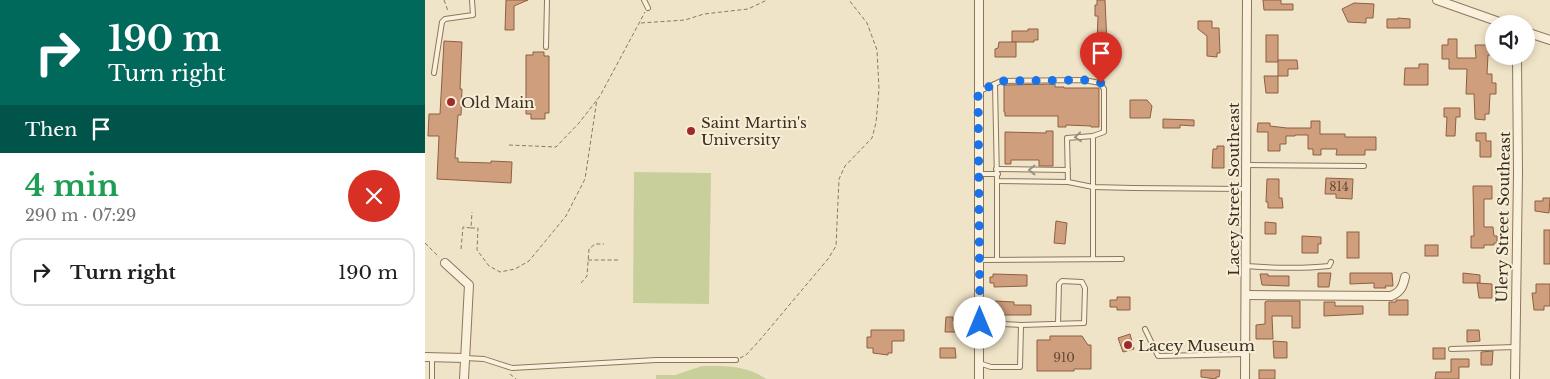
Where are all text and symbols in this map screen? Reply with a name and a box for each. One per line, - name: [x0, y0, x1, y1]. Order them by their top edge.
- map controls: [1485, 15, 1535, 65]
- button: sound: [1485, 15, 1535, 65]
- text: 190 m: [108, 17, 221, 60]
- icon: right: [25, 20, 90, 85]
- pin: [1080, 32, 1122, 83]
- icon: arrive: [1087, 39, 1115, 67]
- text: Turn right: [108, 60, 226, 87]
- place label: Old Main: [461, 93, 534, 112]
- marker: Old Main: [445, 96, 457, 108]
- street label: Lacey Street Southeast: [1224, 102, 1243, 276]
- place label: Saint Martin's University: [701, 113, 807, 149]
- icon: arrive: [87, 115, 115, 143]
- text: Then: [25, 118, 77, 141]
- marker: Saint Martin's University: [685, 125, 697, 137]
- one-way arrow: [1073, 131, 1081, 142]
- street label: Ulery Street Southeast: [1492, 131, 1514, 303]
- one-way arrow: [1028, 164, 1036, 175]
- text: 4 min: [25, 167, 119, 204]
- button: close: [348, 170, 400, 222]
- house number: 814: [1329, 179, 1349, 194]
- text: 290 m · 07:29: [25, 205, 136, 225]
- icon: right: [27, 258, 55, 286]
- text: Turn right: [70, 261, 176, 284]
- text: 190 m: [338, 261, 398, 284]
- position arrow: [953, 296, 1005, 348]
- place label: Lacey Museum: [1138, 336, 1255, 355]
- marker: Lacey Museum: [1122, 339, 1134, 351]
- house number: 910: [1053, 350, 1075, 365]

